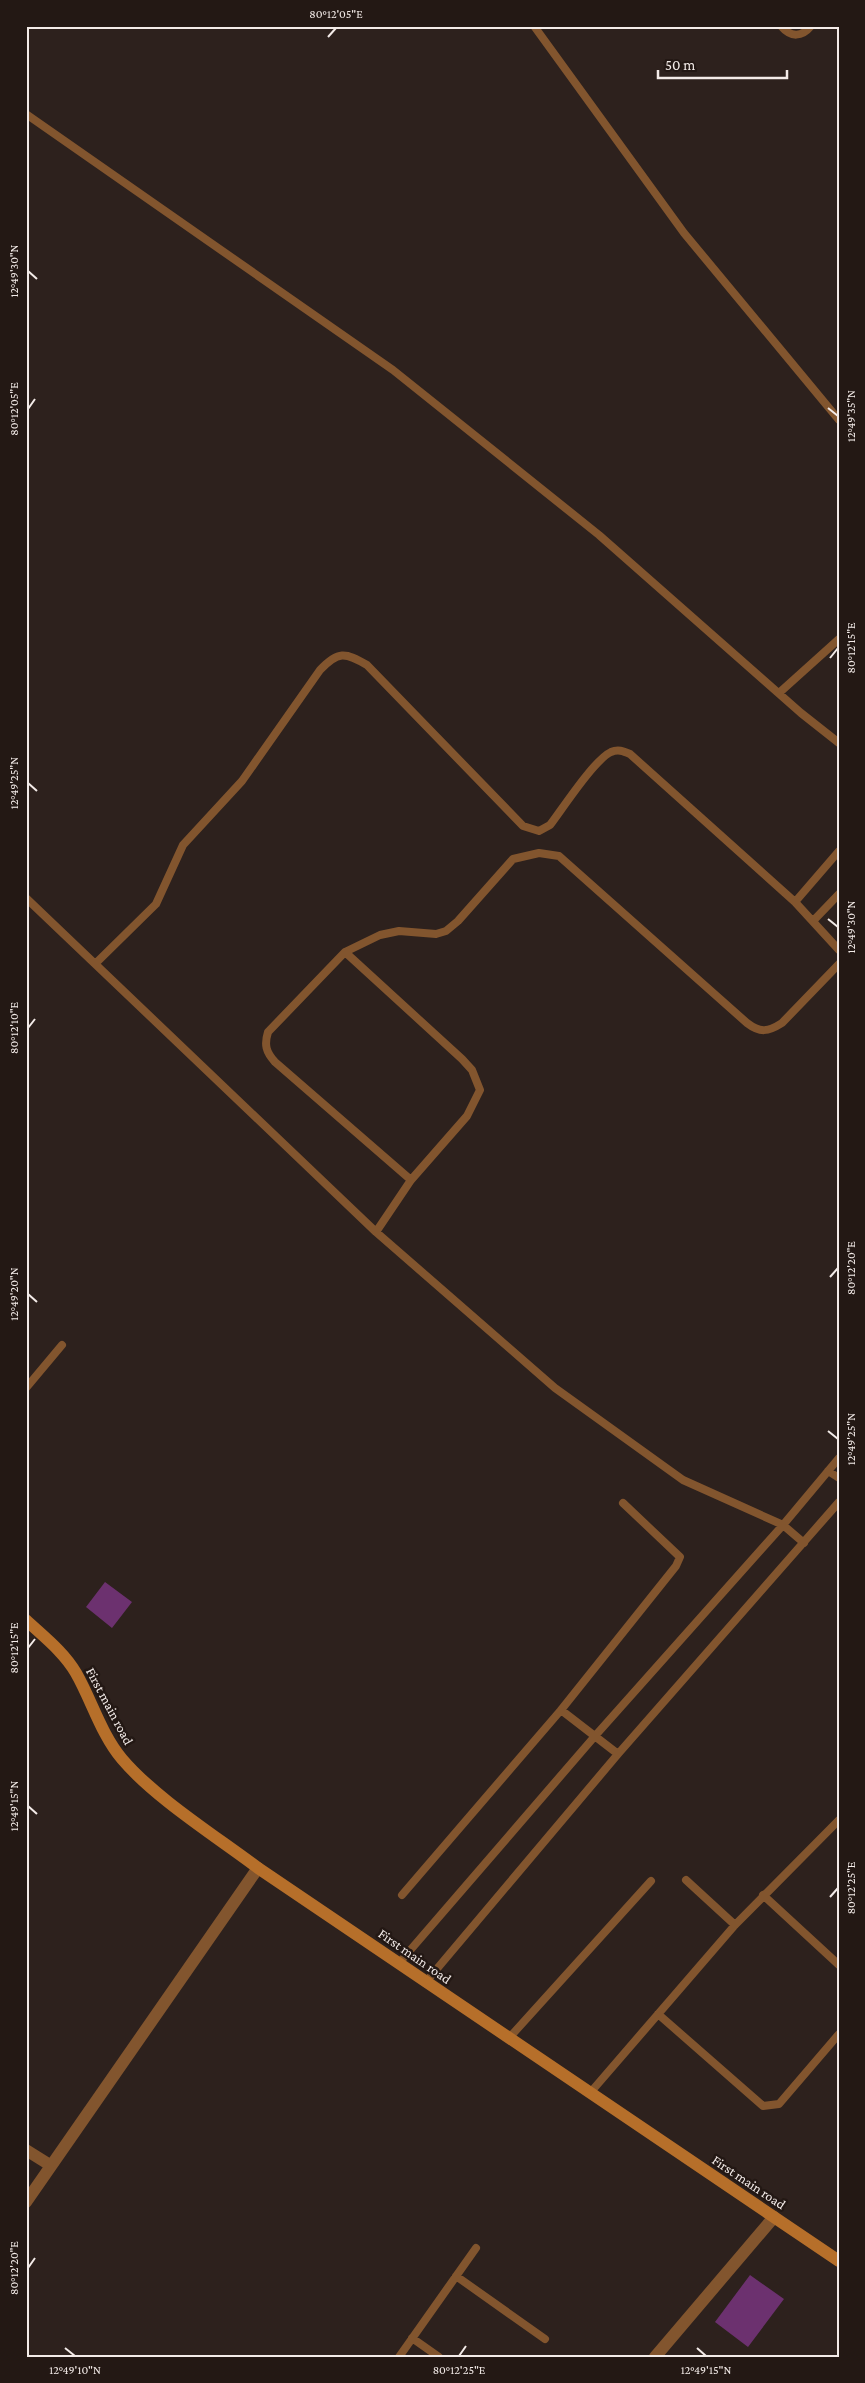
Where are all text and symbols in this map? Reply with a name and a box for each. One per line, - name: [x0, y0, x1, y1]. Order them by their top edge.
- text: 80°12'05"E: [309, 7, 363, 21]
- scale bar: [658, 48, 786, 80]
- text: 50 m: [665, 57, 695, 73]
- text: 12°49'30"N: [7, 244, 21, 298]
- text: 80°12'05"E: [7, 382, 21, 436]
- text: 12°49'35"N: [844, 390, 858, 442]
- text: 80°12'15"E: [844, 622, 858, 674]
- text: 12°49'25"N: [7, 757, 21, 809]
- text: 12°49'30"N: [844, 900, 858, 954]
- text: 80°12'10"E: [7, 1001, 21, 1054]
- text: 80°12'20"E: [844, 1241, 858, 1295]
- text: 12°49'20"N: [7, 1267, 21, 1321]
- text: 12°49'25"N: [844, 1413, 858, 1465]
- text: 80°12'15"E: [7, 1622, 21, 1674]
- street label: First main road: [83, 1665, 137, 1748]
- text: 12°49'15"N: [7, 1781, 21, 1831]
- text: 80°12'25"E: [844, 1861, 858, 1914]
- street label: First main road: [376, 1925, 455, 1987]
- street label: First main road: [709, 2152, 789, 2213]
- text: 80°12'20"E: [7, 2241, 21, 2295]
- text: 12°49'10"N: [49, 2363, 101, 2377]
- text: 80°12'25"E: [433, 2363, 486, 2377]
- text: 12°49'15"N: [681, 2363, 731, 2377]

